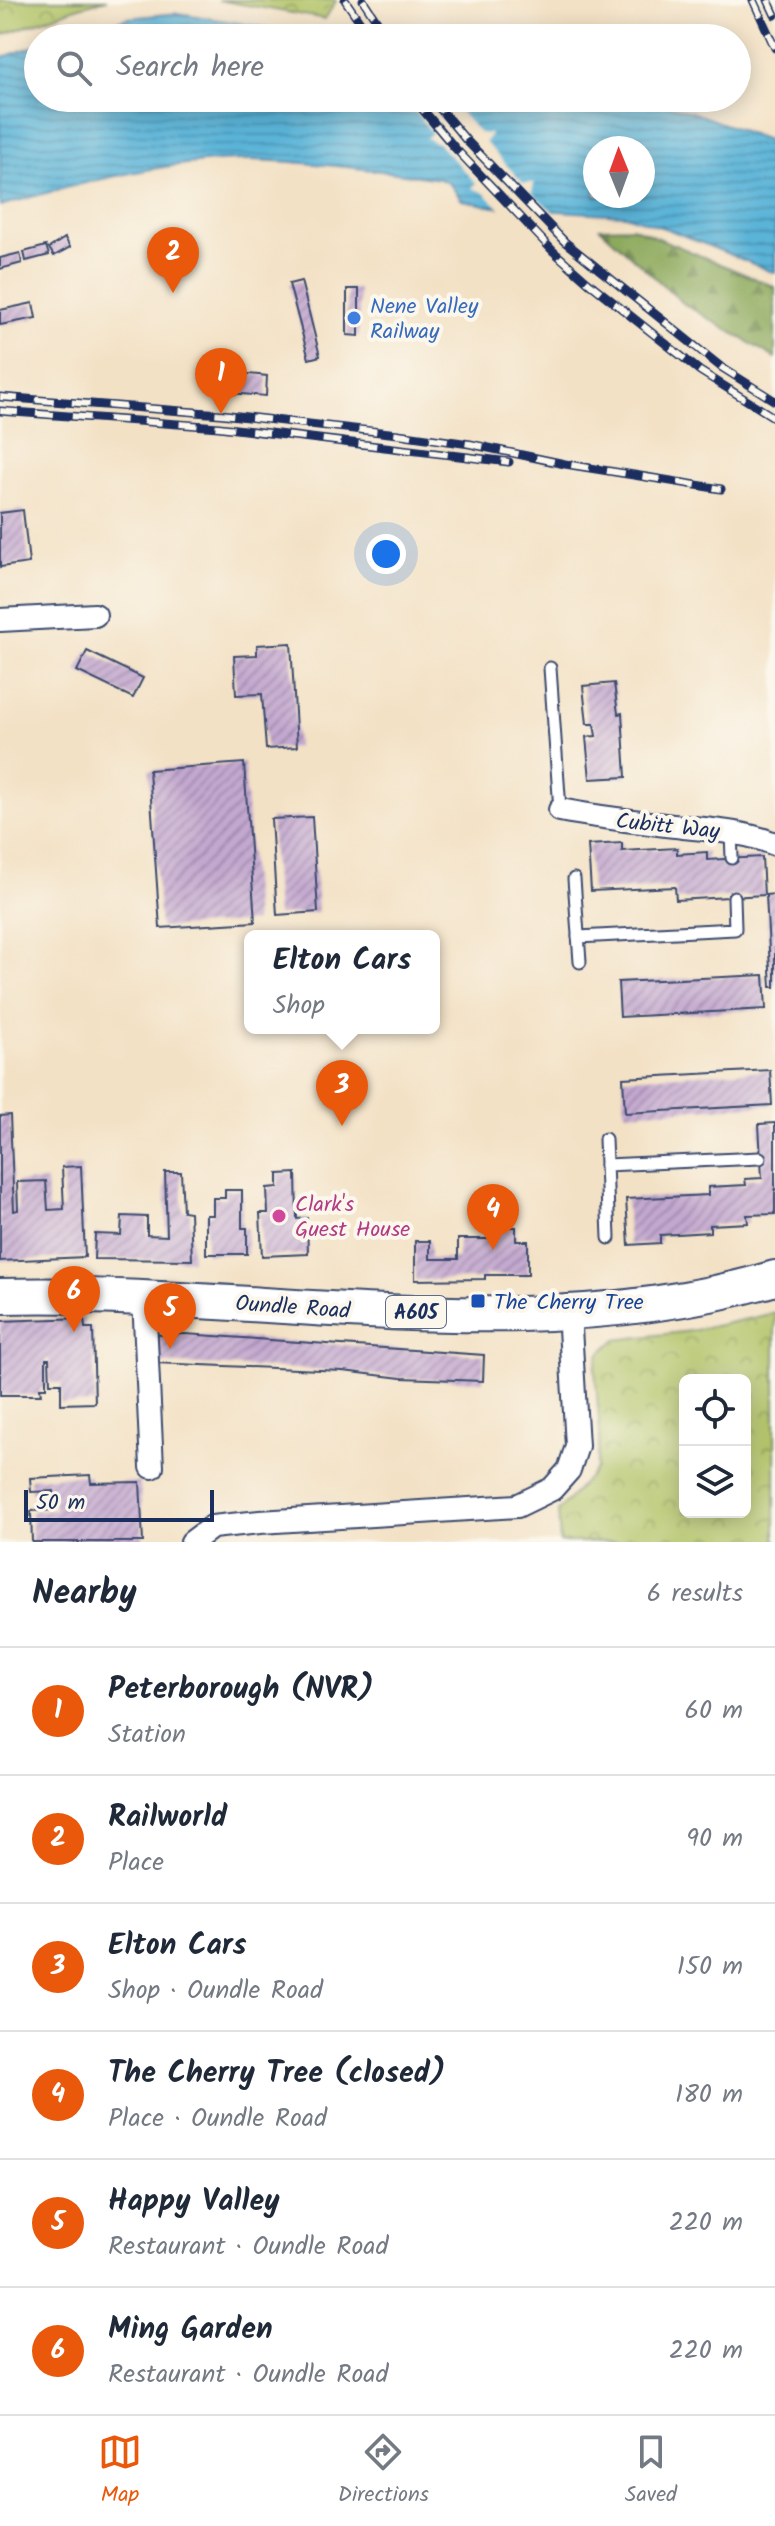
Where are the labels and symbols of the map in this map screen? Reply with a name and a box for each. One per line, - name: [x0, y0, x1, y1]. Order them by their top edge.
- north arrow: [583, 136, 655, 208]
- pin: 2: [147, 227, 199, 293]
- place label: Nene Valley Railway: [370, 290, 479, 350]
- marker: Nene Valley Railway: [345, 309, 363, 327]
- pin: 1: [195, 348, 247, 414]
- your location: [366, 534, 406, 574]
- street label: Cubitt Way: [614, 805, 722, 850]
- pin: 3: [316, 1060, 368, 1126]
- pin: 4: [467, 1184, 519, 1250]
- place label: Clark's Guest House: [295, 1188, 410, 1248]
- marker: Clark's Guest House: [270, 1207, 288, 1225]
- pin: 6: [48, 1266, 100, 1332]
- pin: 5: [144, 1283, 196, 1349]
- place label: The Cherry Tree: [494, 1286, 644, 1321]
- street label: Oundle Road: [234, 1287, 352, 1330]
- marker: The Cherry Tree: [469, 1292, 487, 1310]
- road number: A605: [386, 1296, 446, 1328]
- scale bar: [24, 1486, 214, 1522]

